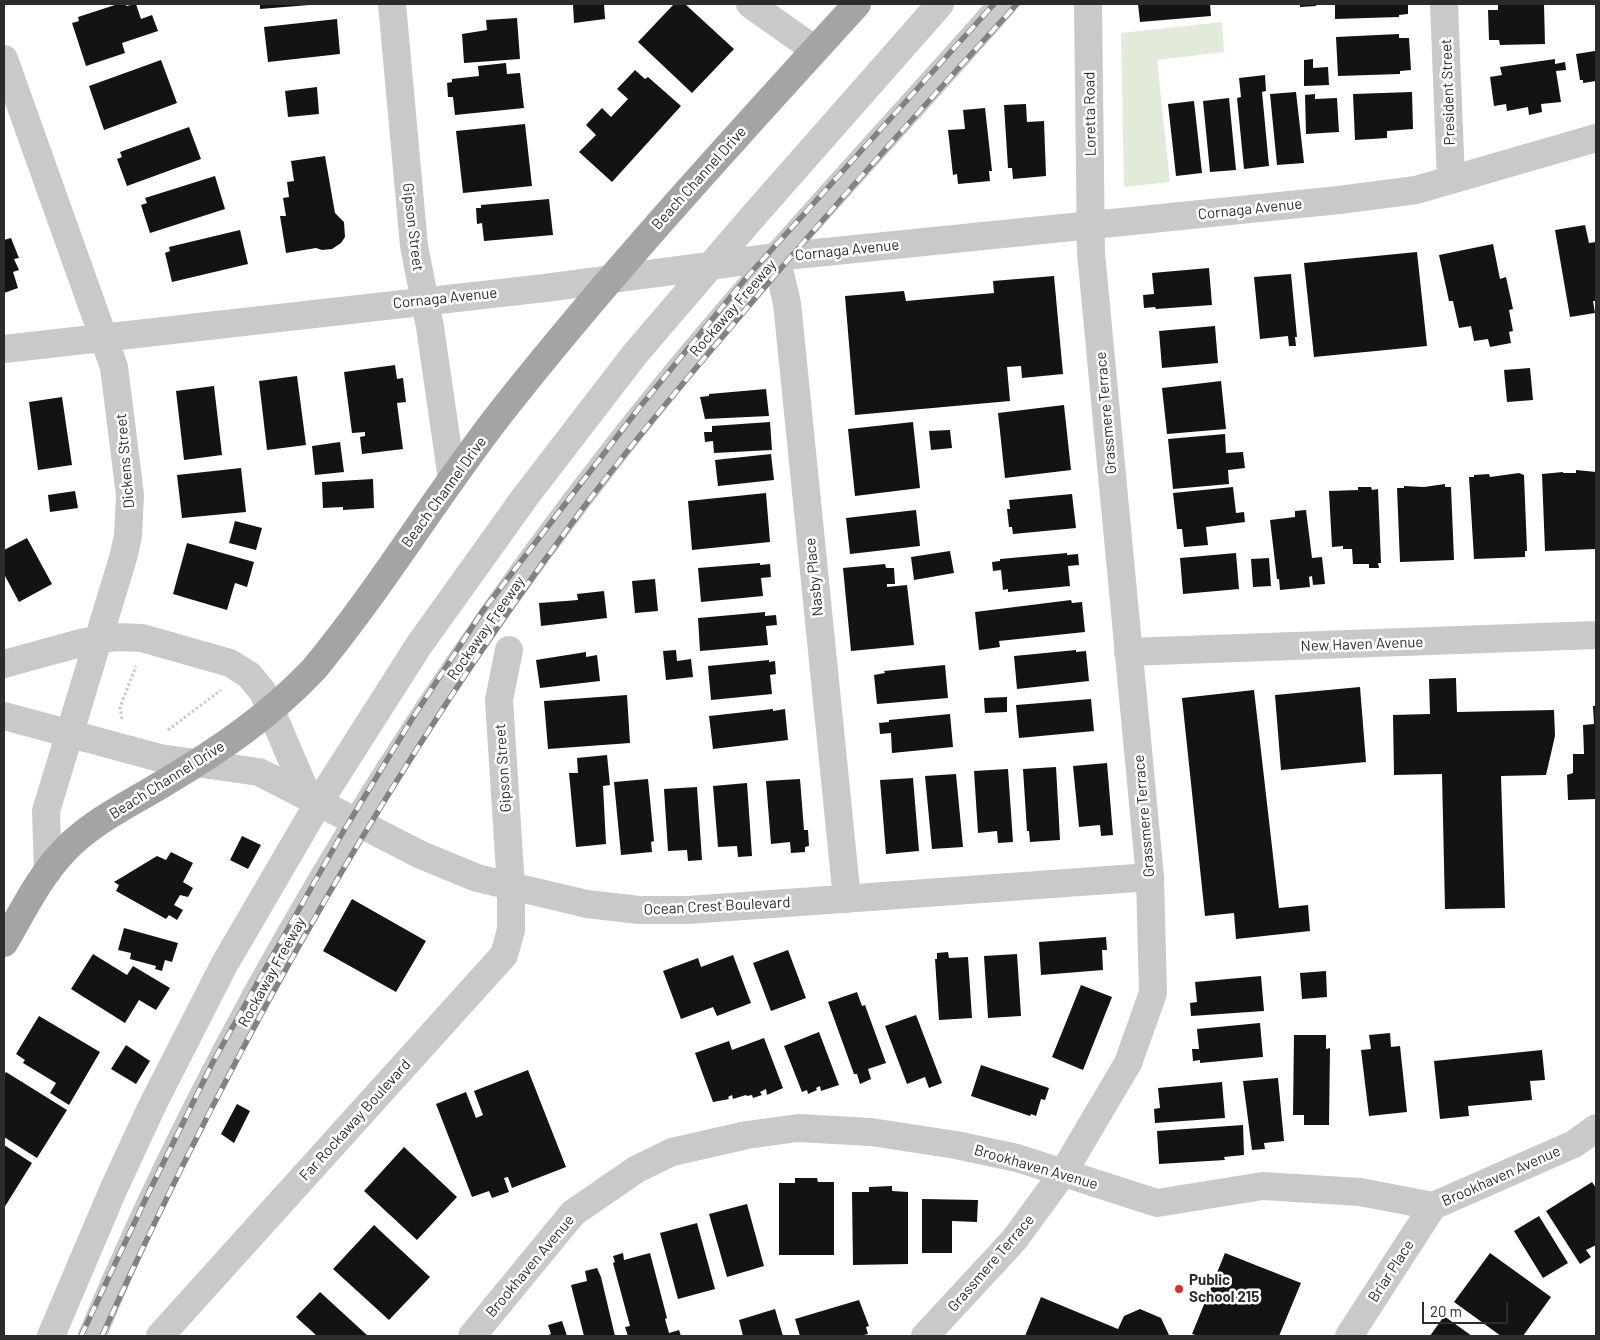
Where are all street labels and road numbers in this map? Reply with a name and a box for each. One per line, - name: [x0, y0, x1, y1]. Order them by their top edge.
- street label: President Street: [1437, 38, 1459, 146]
- street label: Loretta Road: [1080, 71, 1100, 157]
- street label: Beach Channel Drive: [648, 123, 750, 233]
- street label: Gipson Street: [399, 182, 427, 272]
- street label: Cornaga Avenue: [1197, 195, 1303, 223]
- street label: Cornaga Avenue: [794, 236, 900, 264]
- street label: Rockaway Freeway: [686, 256, 780, 360]
- street label: Cornaga Avenue: [392, 284, 498, 312]
- street label: Grassmere Terrace: [1092, 351, 1120, 475]
- street label: Dickens Street: [112, 413, 138, 509]
- street label: Beach Channel Drive: [398, 433, 490, 551]
- street label: Nasby Place: [801, 537, 827, 617]
- street label: Rockaway Freeway: [443, 573, 529, 683]
- street label: New Haven Avenue: [1300, 633, 1424, 655]
- street label: Gipson Street: [491, 723, 515, 813]
- street label: Beach Channel Drive: [106, 737, 228, 823]
- street label: Grassmere Terrace: [1130, 754, 1158, 878]
- street label: Ocean Crest Boulevard: [643, 893, 791, 919]
- street label: Rockaway Freeway: [234, 914, 310, 1030]
- street label: Far Rockaway Boulevard: [296, 1055, 414, 1185]
- street label: Brookhaven Avenue: [972, 1141, 1100, 1193]
- street label: Brookhaven Avenue: [1439, 1142, 1563, 1210]
- street label: Brookhaven Avenue: [482, 1211, 578, 1321]
- street label: Grassmere Terrace: [944, 1211, 1038, 1315]
- street label: Briar Place: [1364, 1237, 1418, 1305]

